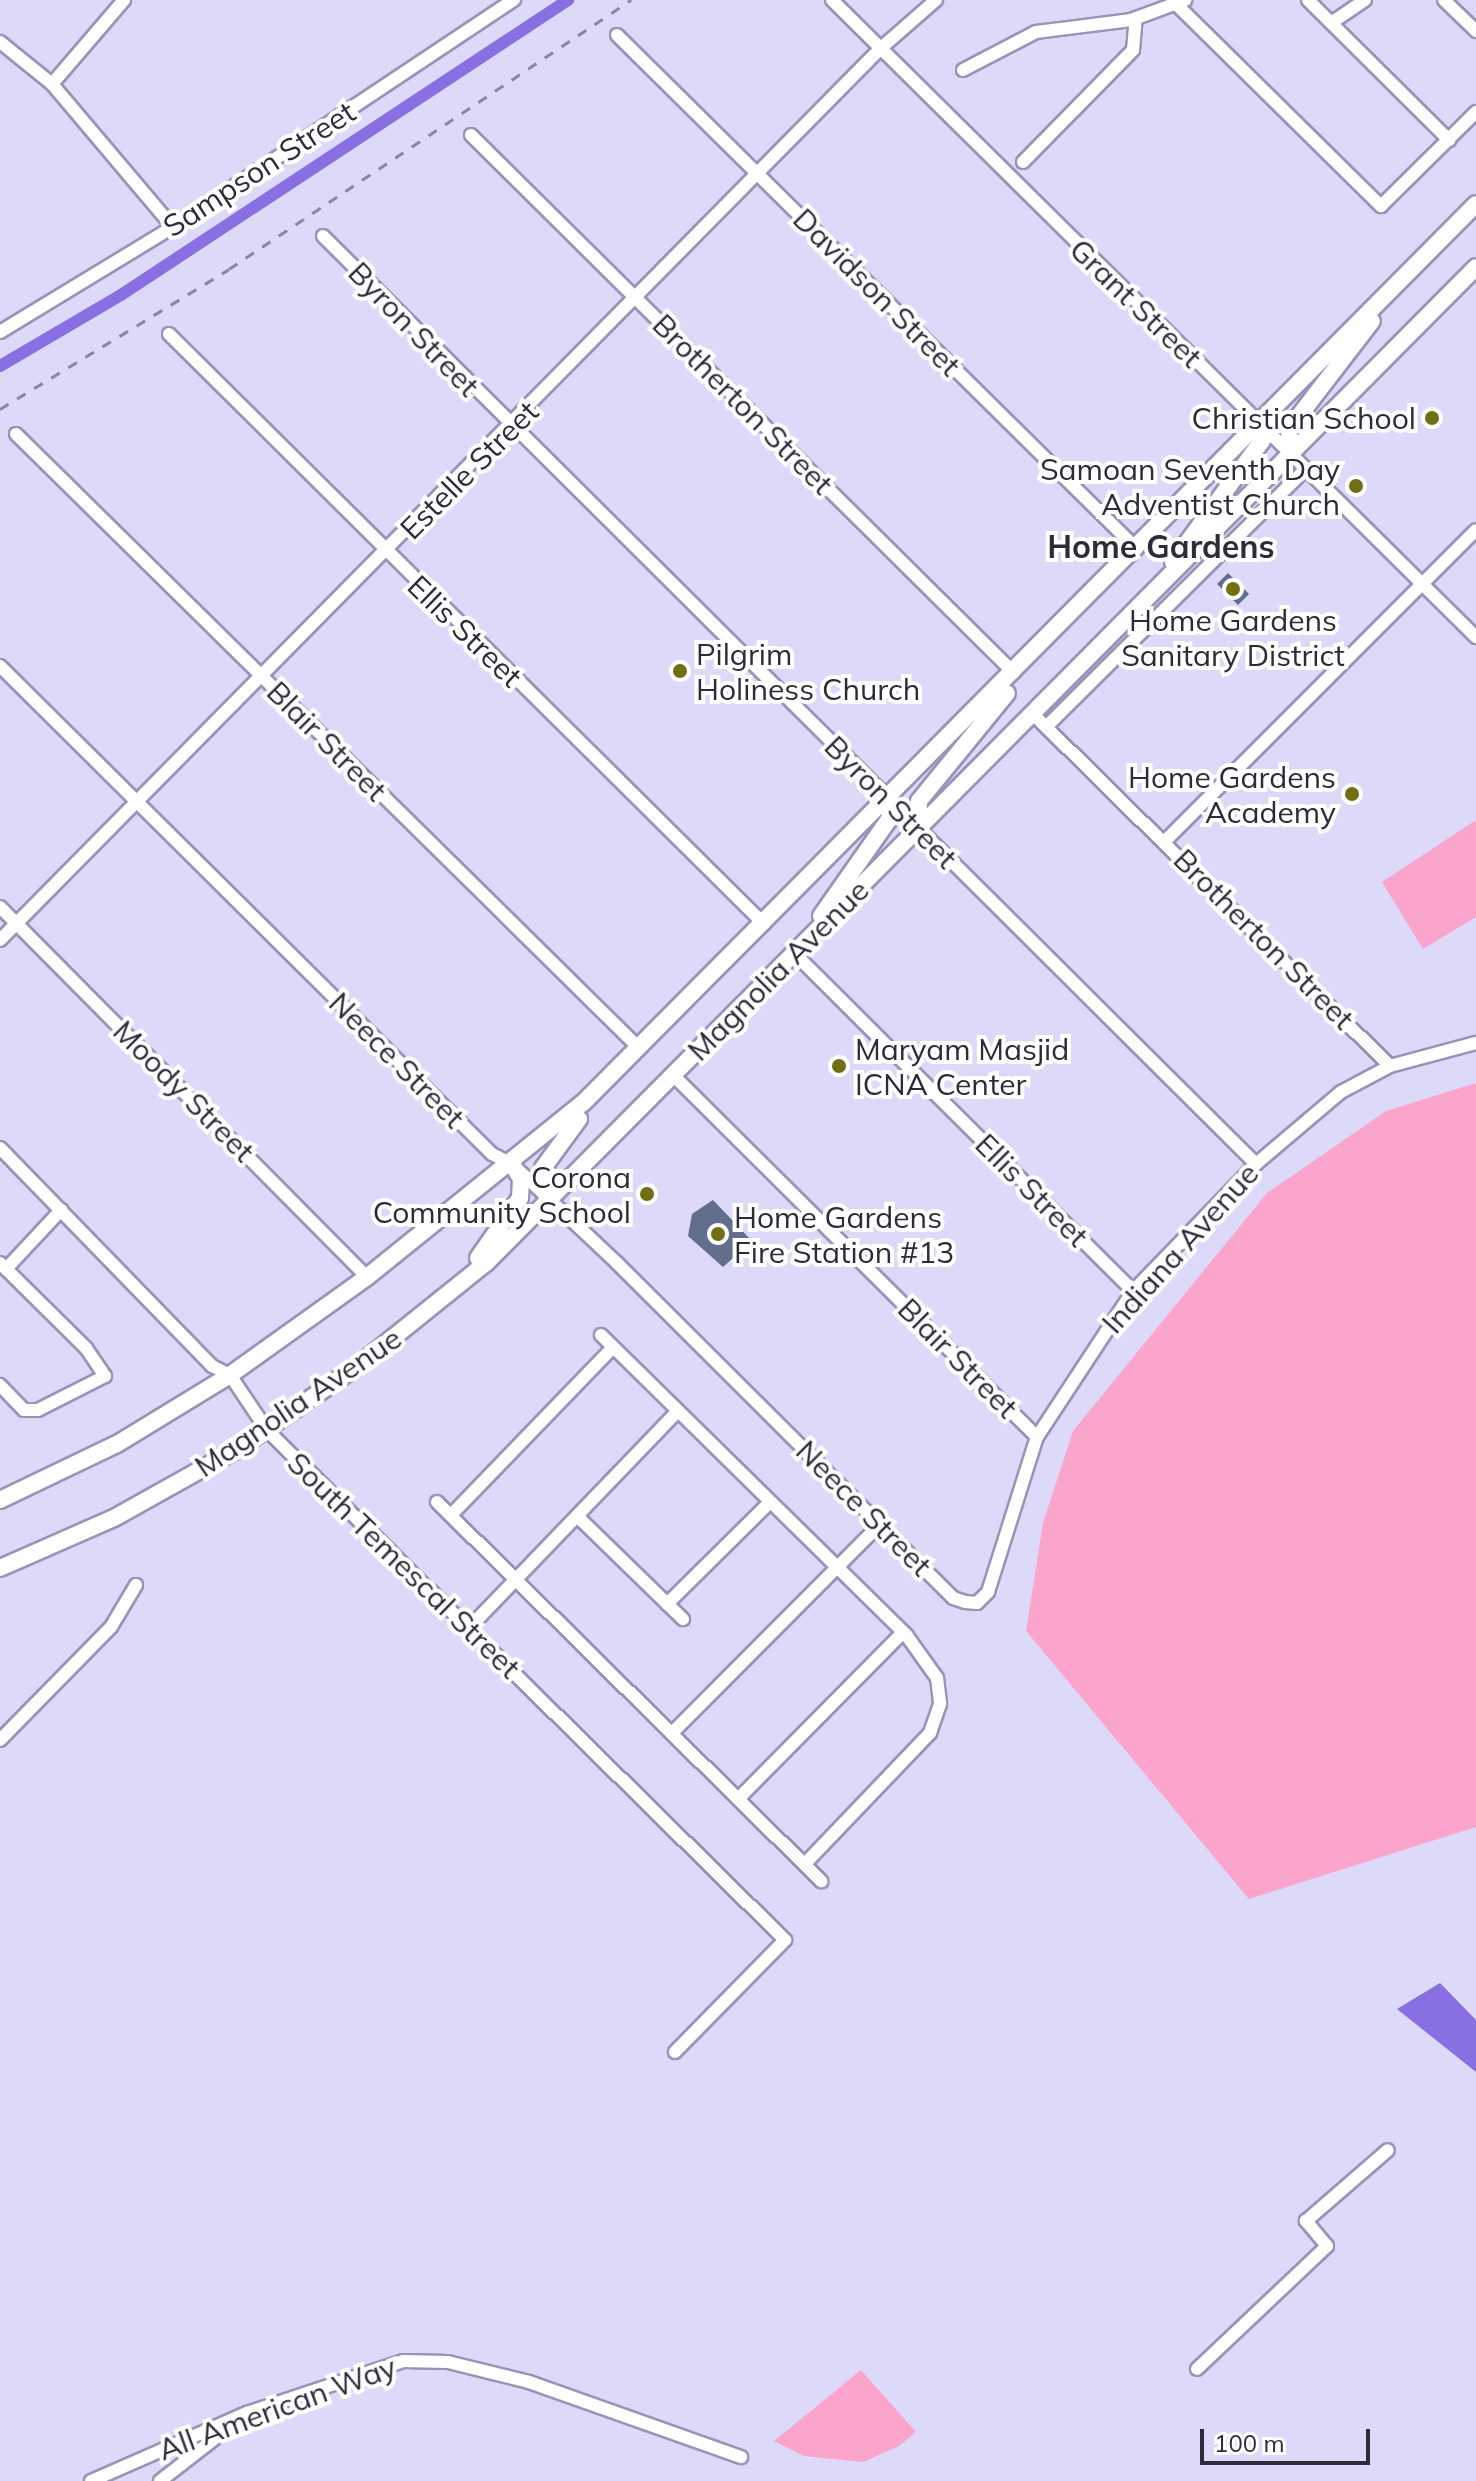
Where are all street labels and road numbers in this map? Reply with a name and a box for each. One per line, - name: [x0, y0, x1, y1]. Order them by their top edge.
- street label: Sampson Street: [156, 94, 362, 244]
- street label: Davidson Street: [786, 201, 968, 383]
- street label: Grant Street: [1063, 231, 1209, 375]
- street label: Byron Street: [341, 254, 487, 404]
- street label: Brotherton Street: [645, 306, 841, 502]
- street label: Estelle Street: [393, 394, 545, 546]
- street label: Ellis Street: [400, 568, 530, 694]
- street label: Blair Street: [260, 674, 394, 808]
- street label: Byron Street: [817, 728, 965, 876]
- street label: Brotherton Street: [1166, 841, 1362, 1037]
- street label: Magnolia Avenue: [680, 872, 876, 1068]
- street label: Neece Street: [322, 985, 472, 1135]
- street label: Moody Street: [106, 1013, 262, 1169]
- street label: Ellis Street: [968, 1126, 1096, 1254]
- street label: Indiana Avenue: [1094, 1156, 1266, 1340]
- street label: Blair Street: [891, 1291, 1025, 1425]
- street label: Magnolia Avenue: [188, 1320, 408, 1484]
- street label: Neece Street: [789, 1433, 939, 1583]
- street label: South Temescal Street: [280, 1445, 528, 1685]
- street label: All American Way: [153, 2348, 401, 2468]

